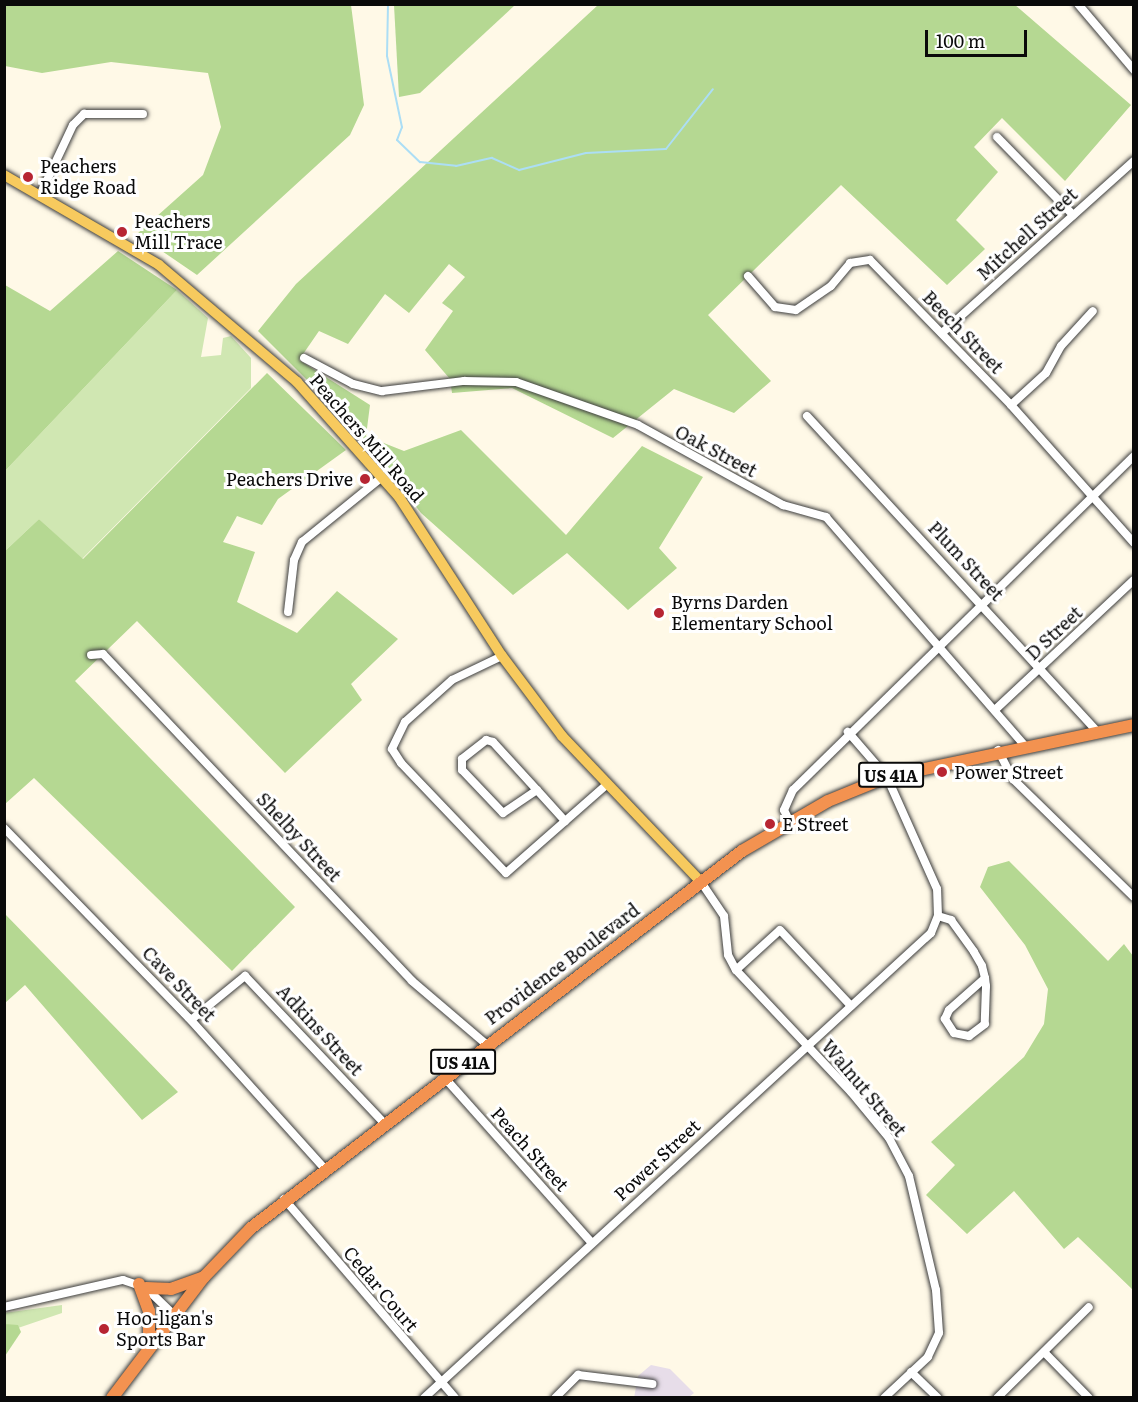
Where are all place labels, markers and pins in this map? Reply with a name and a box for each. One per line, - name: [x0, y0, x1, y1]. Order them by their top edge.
- place label: Peachers Ridge Road: [40, 156, 136, 198]
- marker: Peachers Ridge Road: [21, 170, 35, 184]
- place label: Peachers Mill Trace: [134, 211, 223, 254]
- marker: Peachers Mill Trace: [115, 225, 129, 239]
- place label: Peachers Drive: [226, 468, 353, 490]
- marker: Peachers Drive: [358, 472, 372, 486]
- place label: Byrns Darden Elementary School: [671, 592, 833, 634]
- marker: Byrns Darden Elementary School: [652, 606, 666, 620]
- place label: Power Street: [954, 761, 1063, 783]
- marker: Power Street: [935, 765, 949, 779]
- place label: E Street: [782, 813, 849, 835]
- marker: E Street: [763, 817, 777, 831]
- place label: Hoo-ligan's Sports Bar: [116, 1308, 213, 1350]
- marker: Hoo-ligan's Sports Bar: [97, 1322, 111, 1336]

